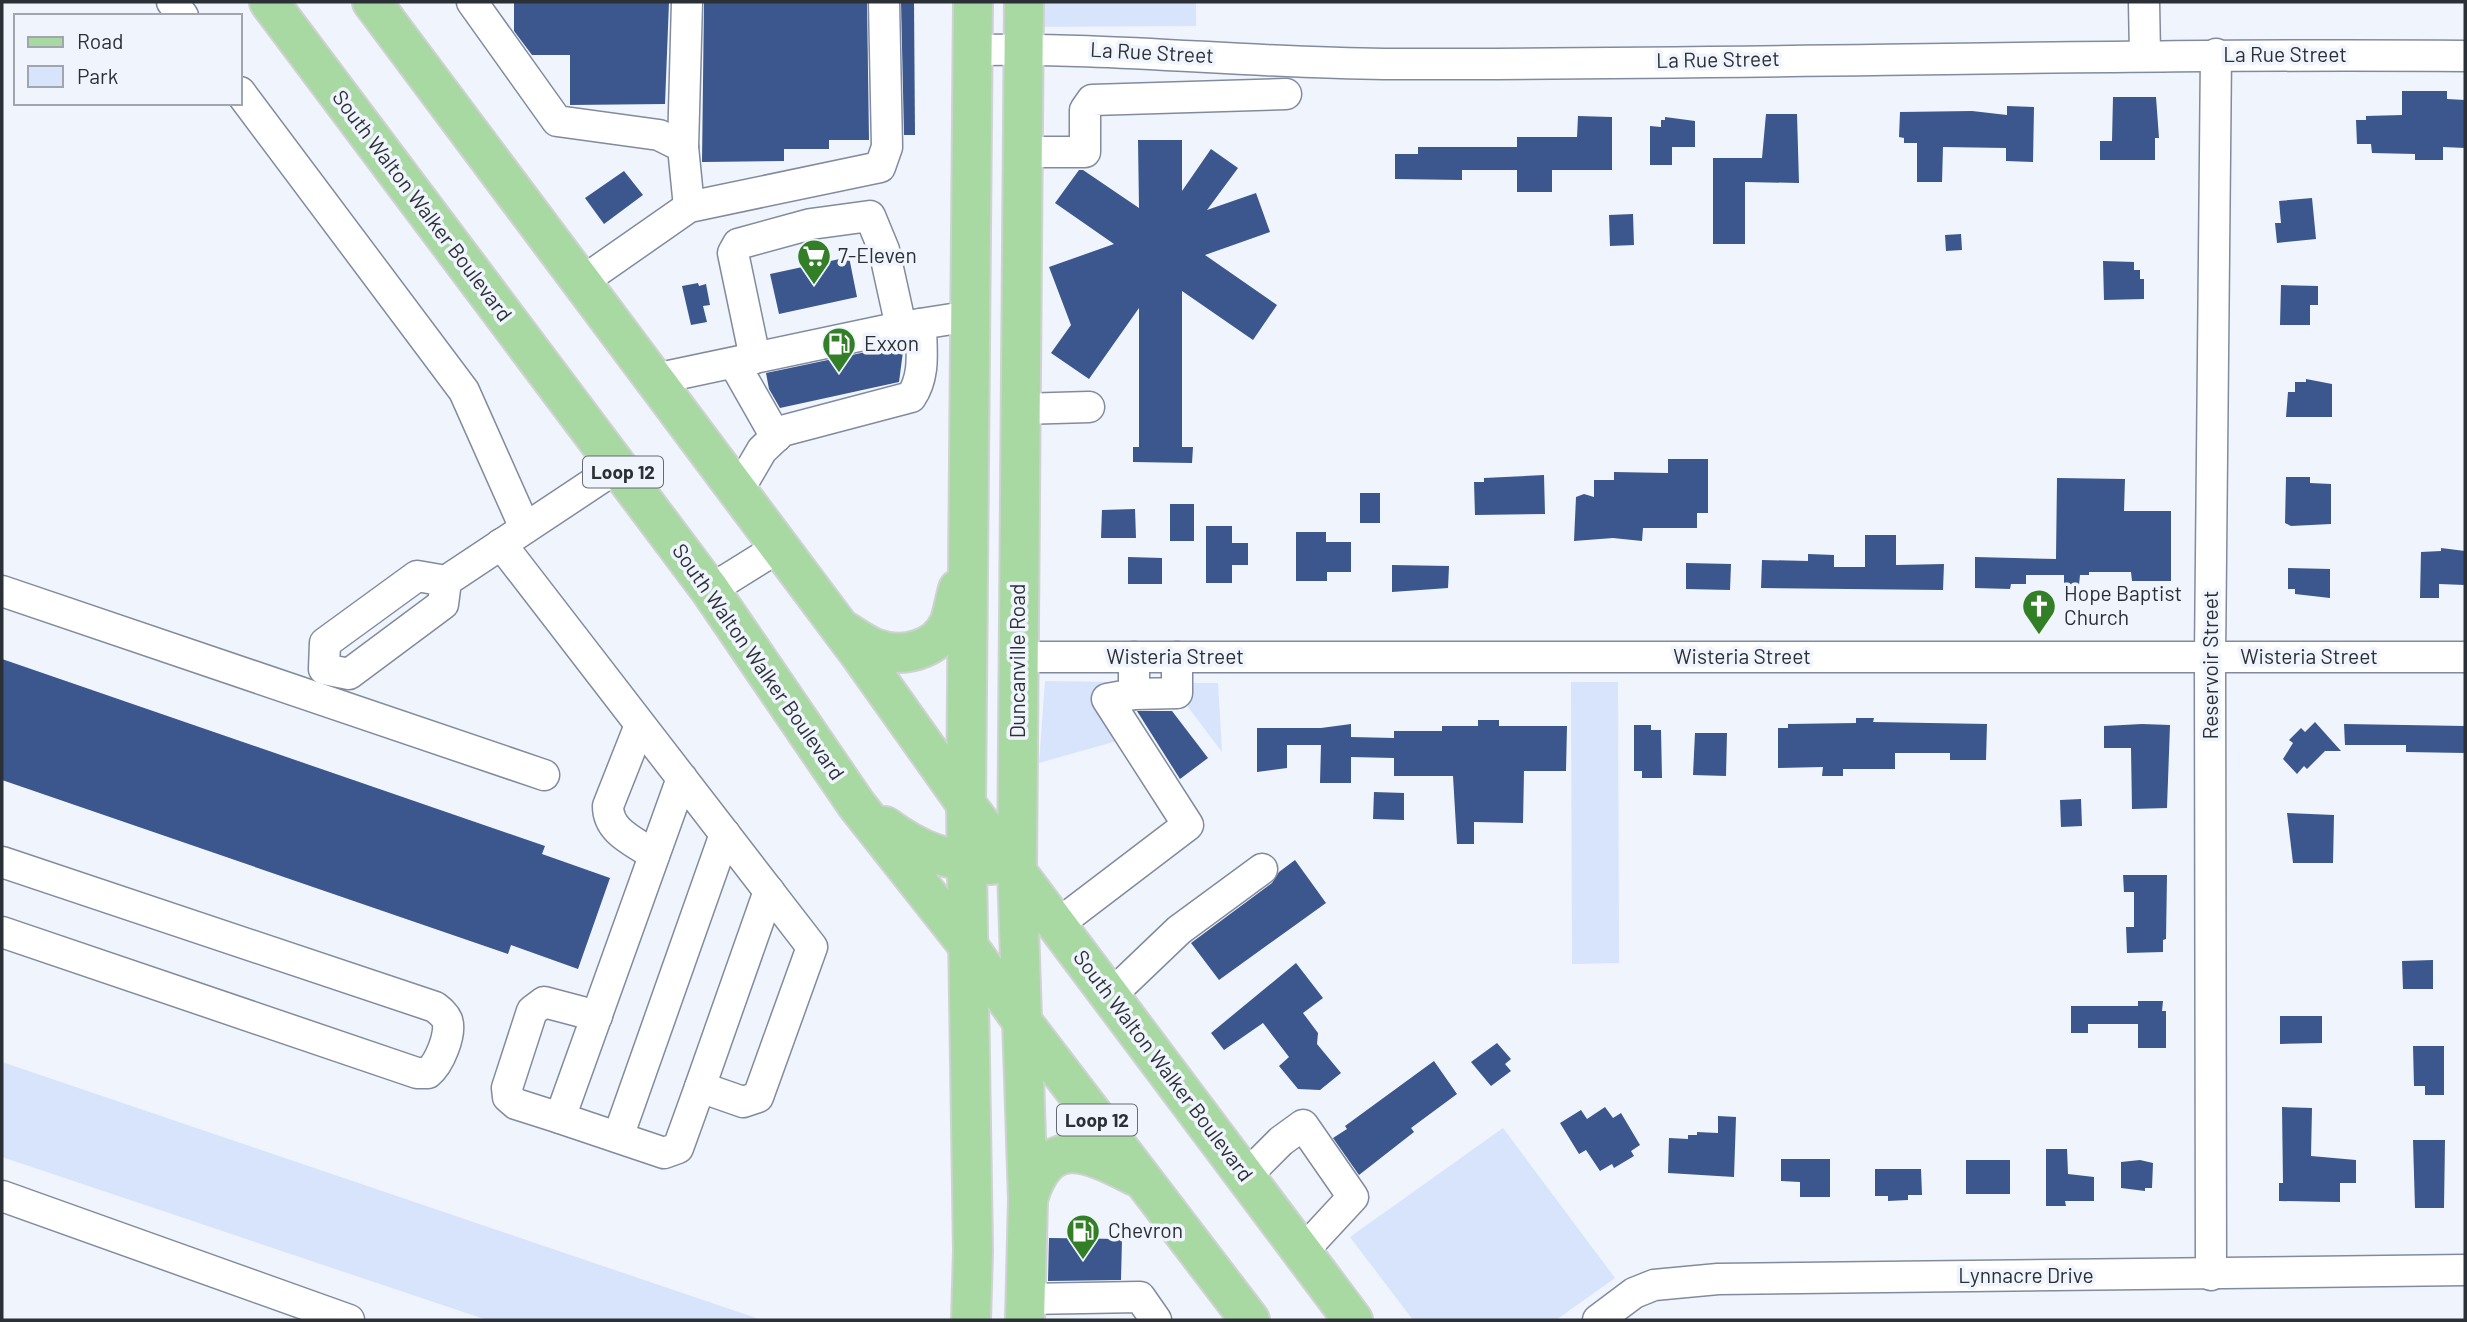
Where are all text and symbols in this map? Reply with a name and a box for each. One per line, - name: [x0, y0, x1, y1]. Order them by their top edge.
- legend: [14, 14, 242, 105]
- text: Road: [77, 28, 123, 53]
- street label: La Rue Street: [1090, 36, 1214, 67]
- street label: La Rue Street: [2223, 41, 2347, 66]
- street label: La Rue Street: [1656, 45, 1780, 72]
- text: Park: [77, 63, 118, 88]
- street label: South Walton Walker Boulevard: [328, 85, 518, 326]
- supermarket icon: 7-Eleven: [795, 237, 833, 286]
- place label: 7-Eleven: [838, 242, 917, 267]
- fuel station icon: Exxon: [820, 325, 858, 374]
- place label: Exxon: [864, 330, 919, 355]
- road number: Loop 12: [583, 457, 663, 488]
- street label: South Walton Walker Boulevard: [668, 538, 851, 784]
- place label: Hope Baptist Church: [2064, 580, 2182, 629]
- street label: Duncanville Road: [1004, 584, 1029, 738]
- church icon: Hope Baptist Church: [2020, 587, 2058, 636]
- street label: Reservoir Street: [2197, 591, 2222, 739]
- street label: Wisteria Street: [1106, 643, 1244, 668]
- street label: Wisteria Street: [1673, 643, 1811, 668]
- street label: Wisteria Street: [2240, 643, 2378, 668]
- street label: South Walton Walker Boulevard: [1069, 945, 1259, 1186]
- road number: Loop 12: [1057, 1104, 1137, 1136]
- fuel station icon: Chevron: [1064, 1212, 1102, 1261]
- place label: Chevron: [1108, 1217, 1183, 1242]
- street label: Lynnacre Drive: [1958, 1262, 2094, 1287]

